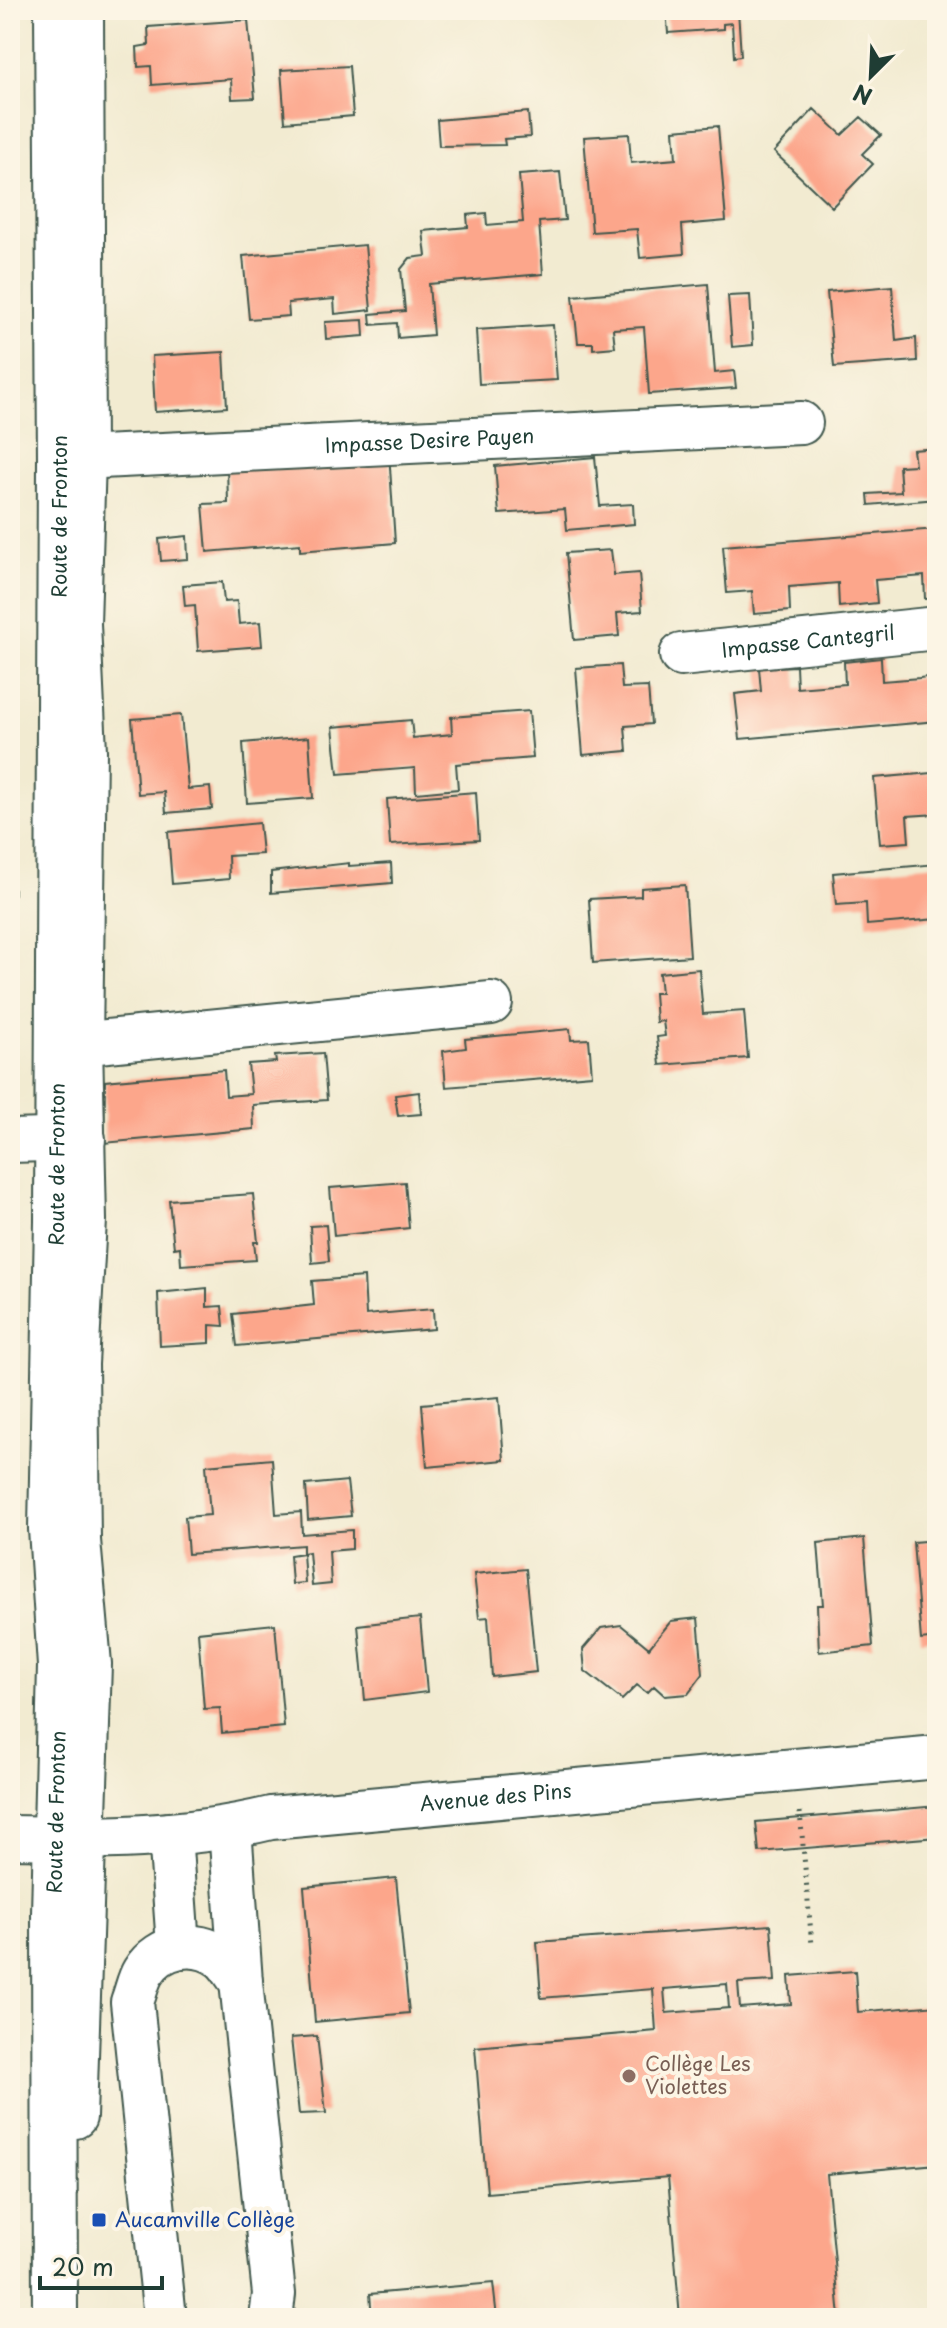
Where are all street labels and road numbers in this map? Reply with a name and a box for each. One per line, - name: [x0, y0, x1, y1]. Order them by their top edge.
- street label: Impasse Desire Payen: [324, 420, 535, 460]
- street label: Route de Fronton: [43, 435, 74, 598]
- street label: Impasse Cantegril: [720, 617, 896, 665]
- street label: Route de Fronton: [41, 1083, 72, 1246]
- street label: Route de Fronton: [38, 1730, 72, 1894]
- street label: Avenue des Pins: [418, 1775, 573, 1818]

